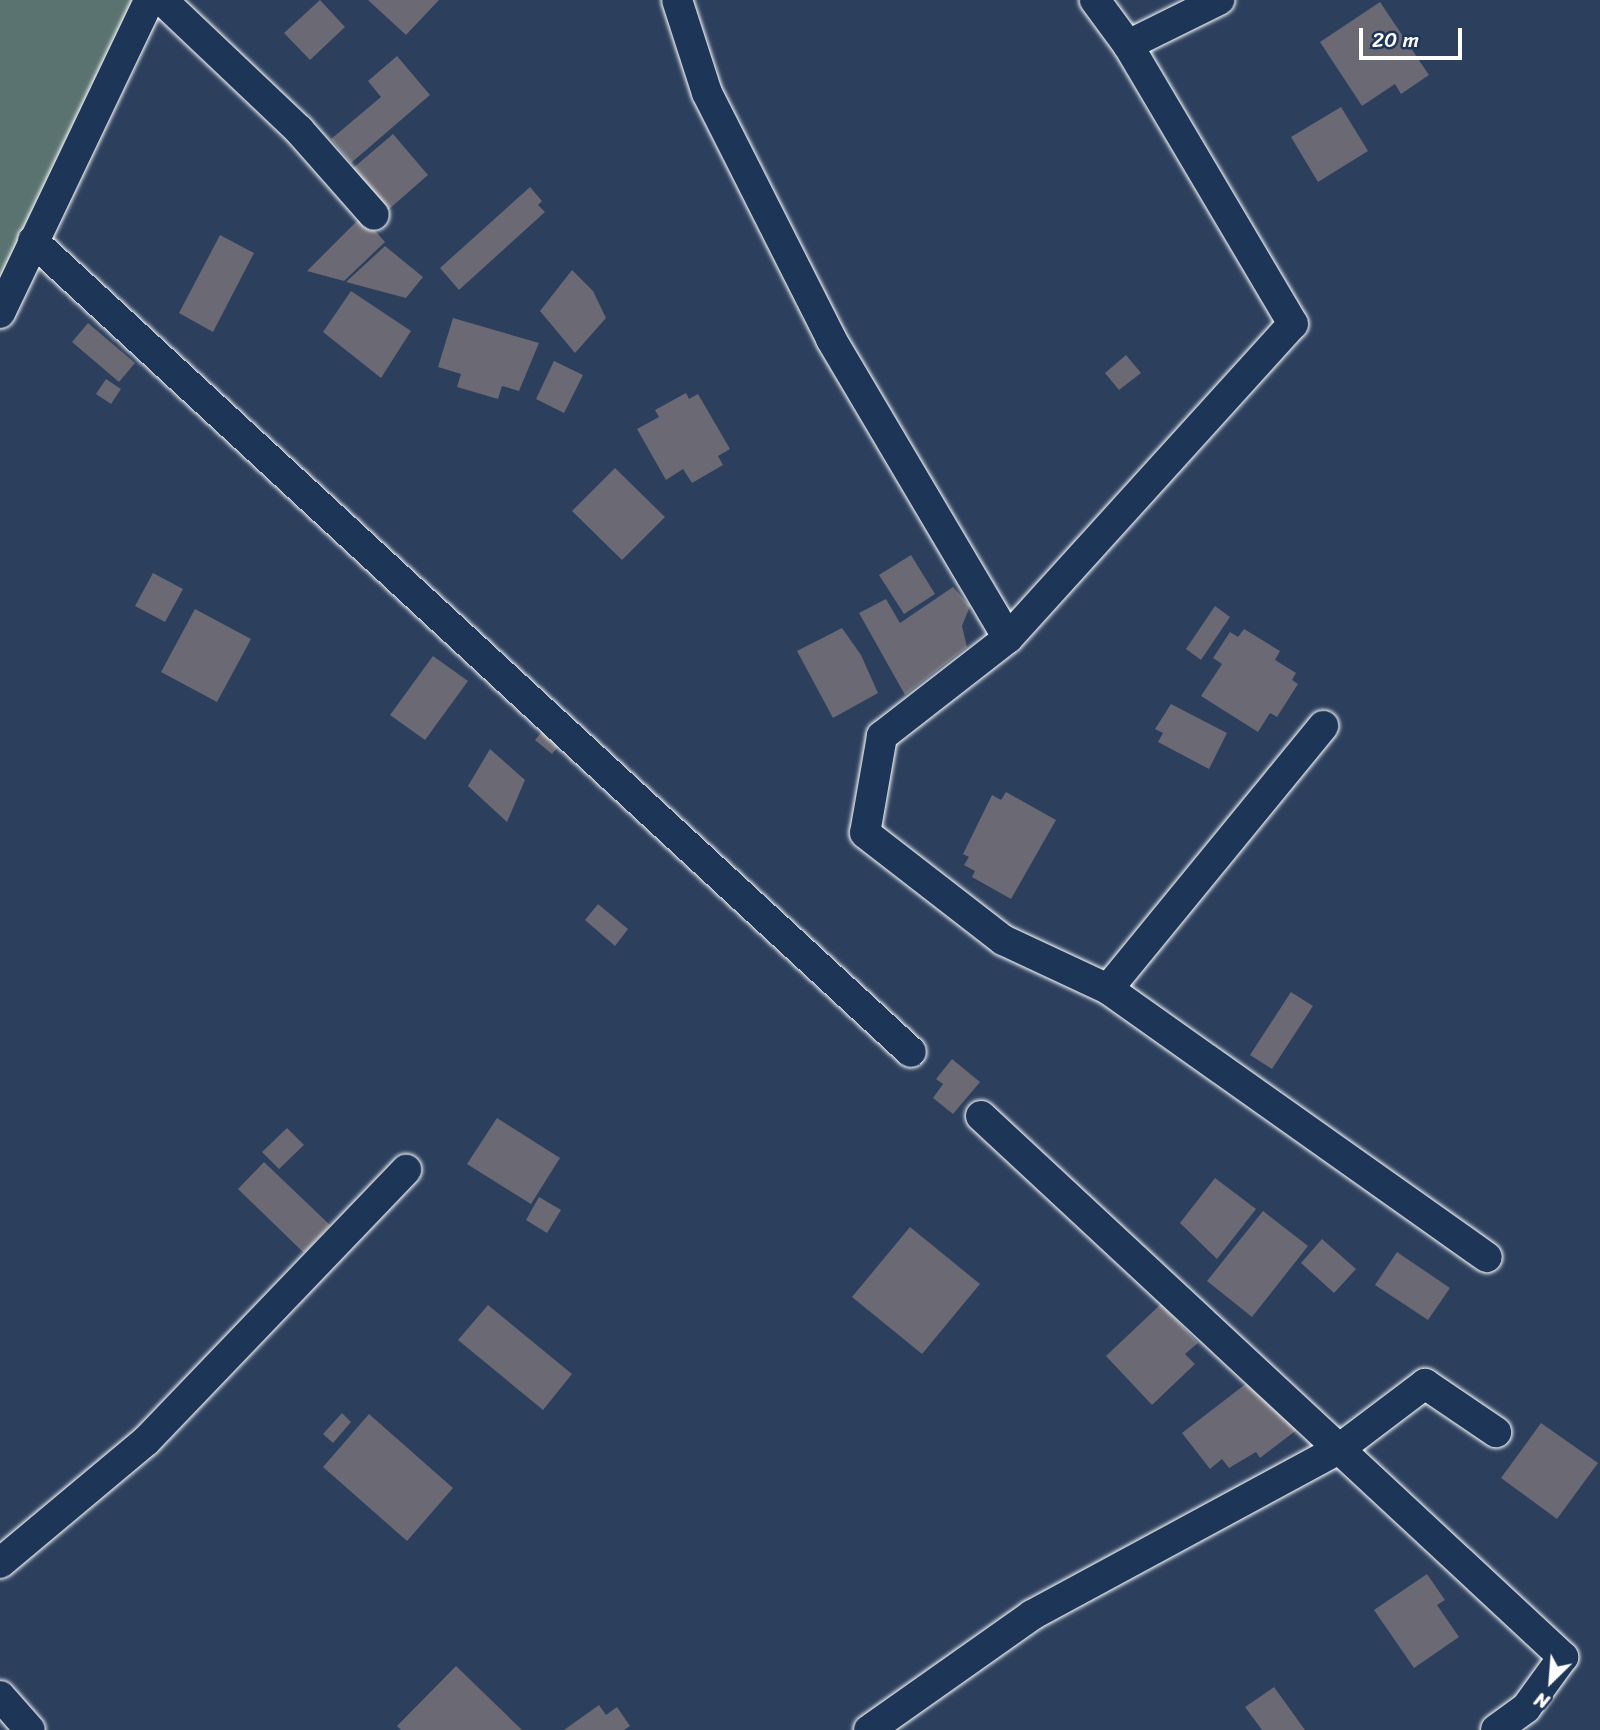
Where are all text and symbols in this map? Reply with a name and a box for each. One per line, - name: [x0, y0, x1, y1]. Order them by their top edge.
- scale bar: [1362, 14, 1465, 58]
- text: 20 m: [1372, 21, 1419, 59]
- north arrow: [1516, 1646, 1586, 1716]
- text: N: [1529, 1683, 1555, 1718]

